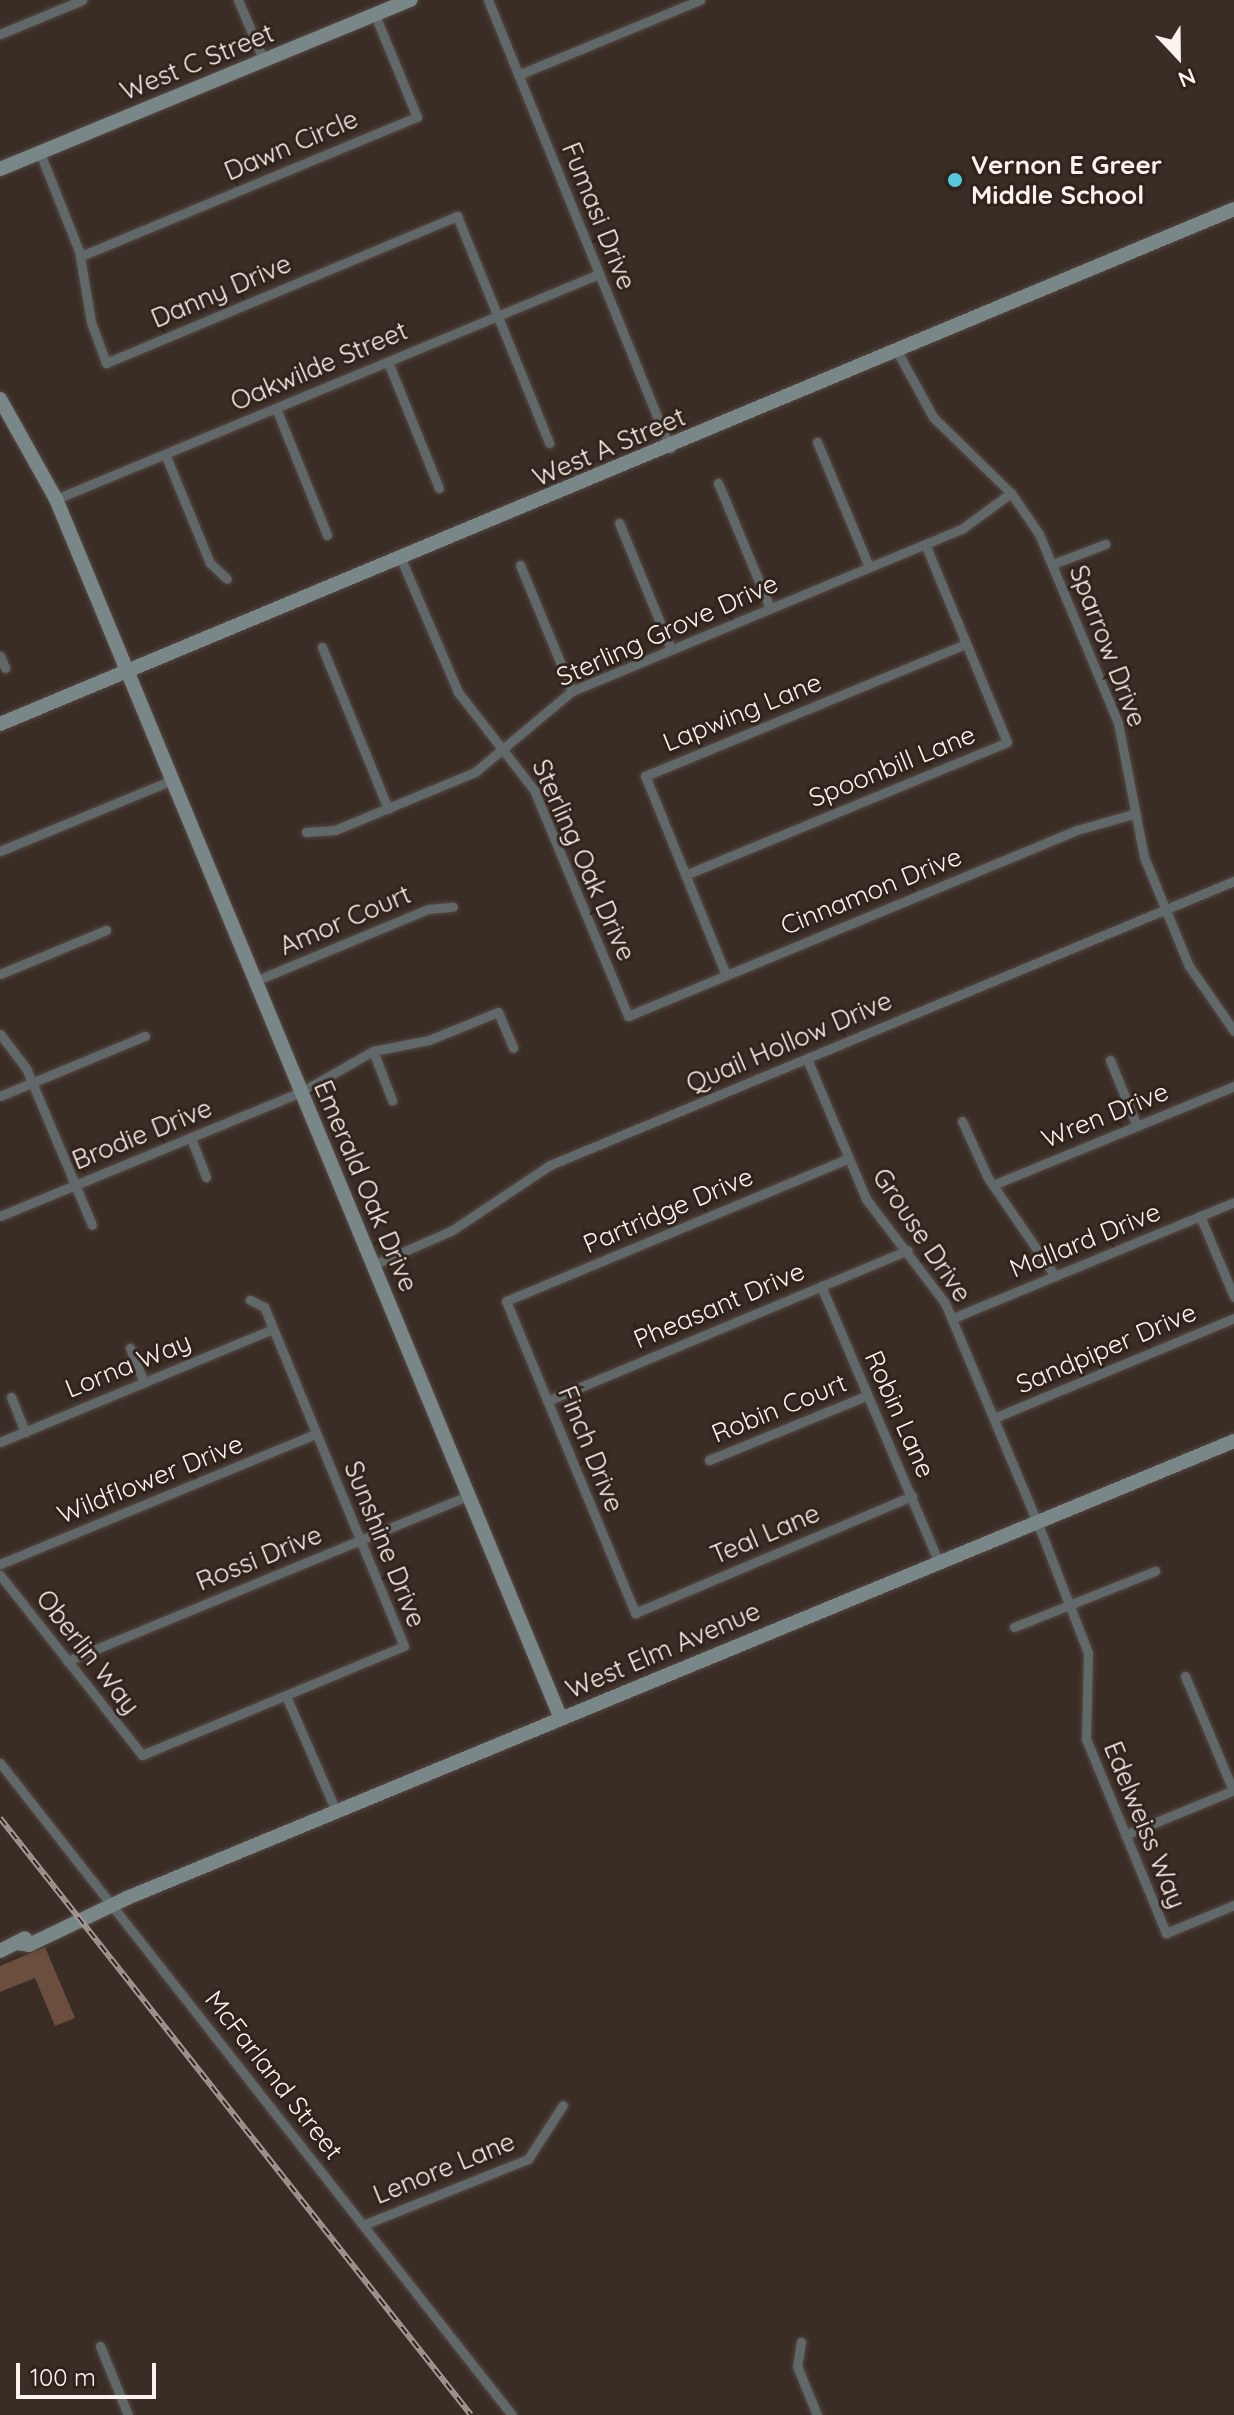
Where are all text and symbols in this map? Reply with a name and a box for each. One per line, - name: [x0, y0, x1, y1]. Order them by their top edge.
- north arrow: [1138, 16, 1218, 96]
- street label: West C Street: [116, 17, 278, 107]
- text: N: [1174, 62, 1200, 94]
- street label: Dawn Circle: [220, 103, 362, 187]
- street label: Fumasi Drive: [555, 138, 643, 294]
- place label: Vernon E Greer Middle School: [971, 149, 1162, 210]
- marker: Vernon E Greer Middle School: [946, 171, 964, 189]
- street label: Danny Drive: [146, 248, 296, 334]
- street label: Oakwilde Street: [226, 315, 412, 417]
- street label: West A Street: [528, 401, 690, 493]
- street label: Sparrow Drive: [1063, 561, 1153, 731]
- street label: Sterling Grove Drive: [552, 567, 782, 693]
- street label: Lapwing Lane: [658, 666, 826, 758]
- street label: Spoonbill Lane: [804, 718, 980, 814]
- street label: Sterling Oak Drive: [526, 754, 642, 966]
- street label: Cinnamon Drive: [776, 840, 966, 942]
- street label: Amor Court: [275, 878, 415, 962]
- street label: Quail Hollow Drive: [681, 985, 897, 1099]
- street label: Wren Drive: [1037, 1075, 1173, 1155]
- street label: Emerald Oak Drive: [307, 1076, 425, 1296]
- street label: Brodie Drive: [68, 1092, 216, 1176]
- street label: Partridge Drive: [578, 1160, 758, 1260]
- street label: Grouse Drive: [866, 1162, 978, 1308]
- street label: Mallard Drive: [1005, 1196, 1165, 1284]
- street label: Pheasant Drive: [629, 1255, 809, 1355]
- street label: Sandpiper Drive: [1011, 1296, 1201, 1400]
- street label: Lorna Way: [61, 1326, 195, 1404]
- street label: Robin Lane: [858, 1346, 942, 1482]
- street label: Robin Court: [707, 1367, 851, 1449]
- street label: Finch Drive: [552, 1381, 630, 1517]
- street label: Wildflower Drive: [53, 1428, 247, 1530]
- street label: Sunshine Drive: [338, 1456, 432, 1632]
- street label: Teal Lane: [706, 1497, 824, 1571]
- street label: Rossi Drive: [192, 1519, 326, 1597]
- street label: Oberlin Way: [30, 1584, 146, 1720]
- street label: West Elm Avenue: [561, 1595, 765, 1705]
- street label: Edelweiss Way: [1097, 1737, 1193, 1913]
- street label: McFarland Street: [198, 1984, 350, 2166]
- street label: Lenore Lane: [369, 2125, 519, 2211]
- scale bar: [20, 2347, 160, 2397]
- text: 100 m: [30, 2362, 96, 2392]

